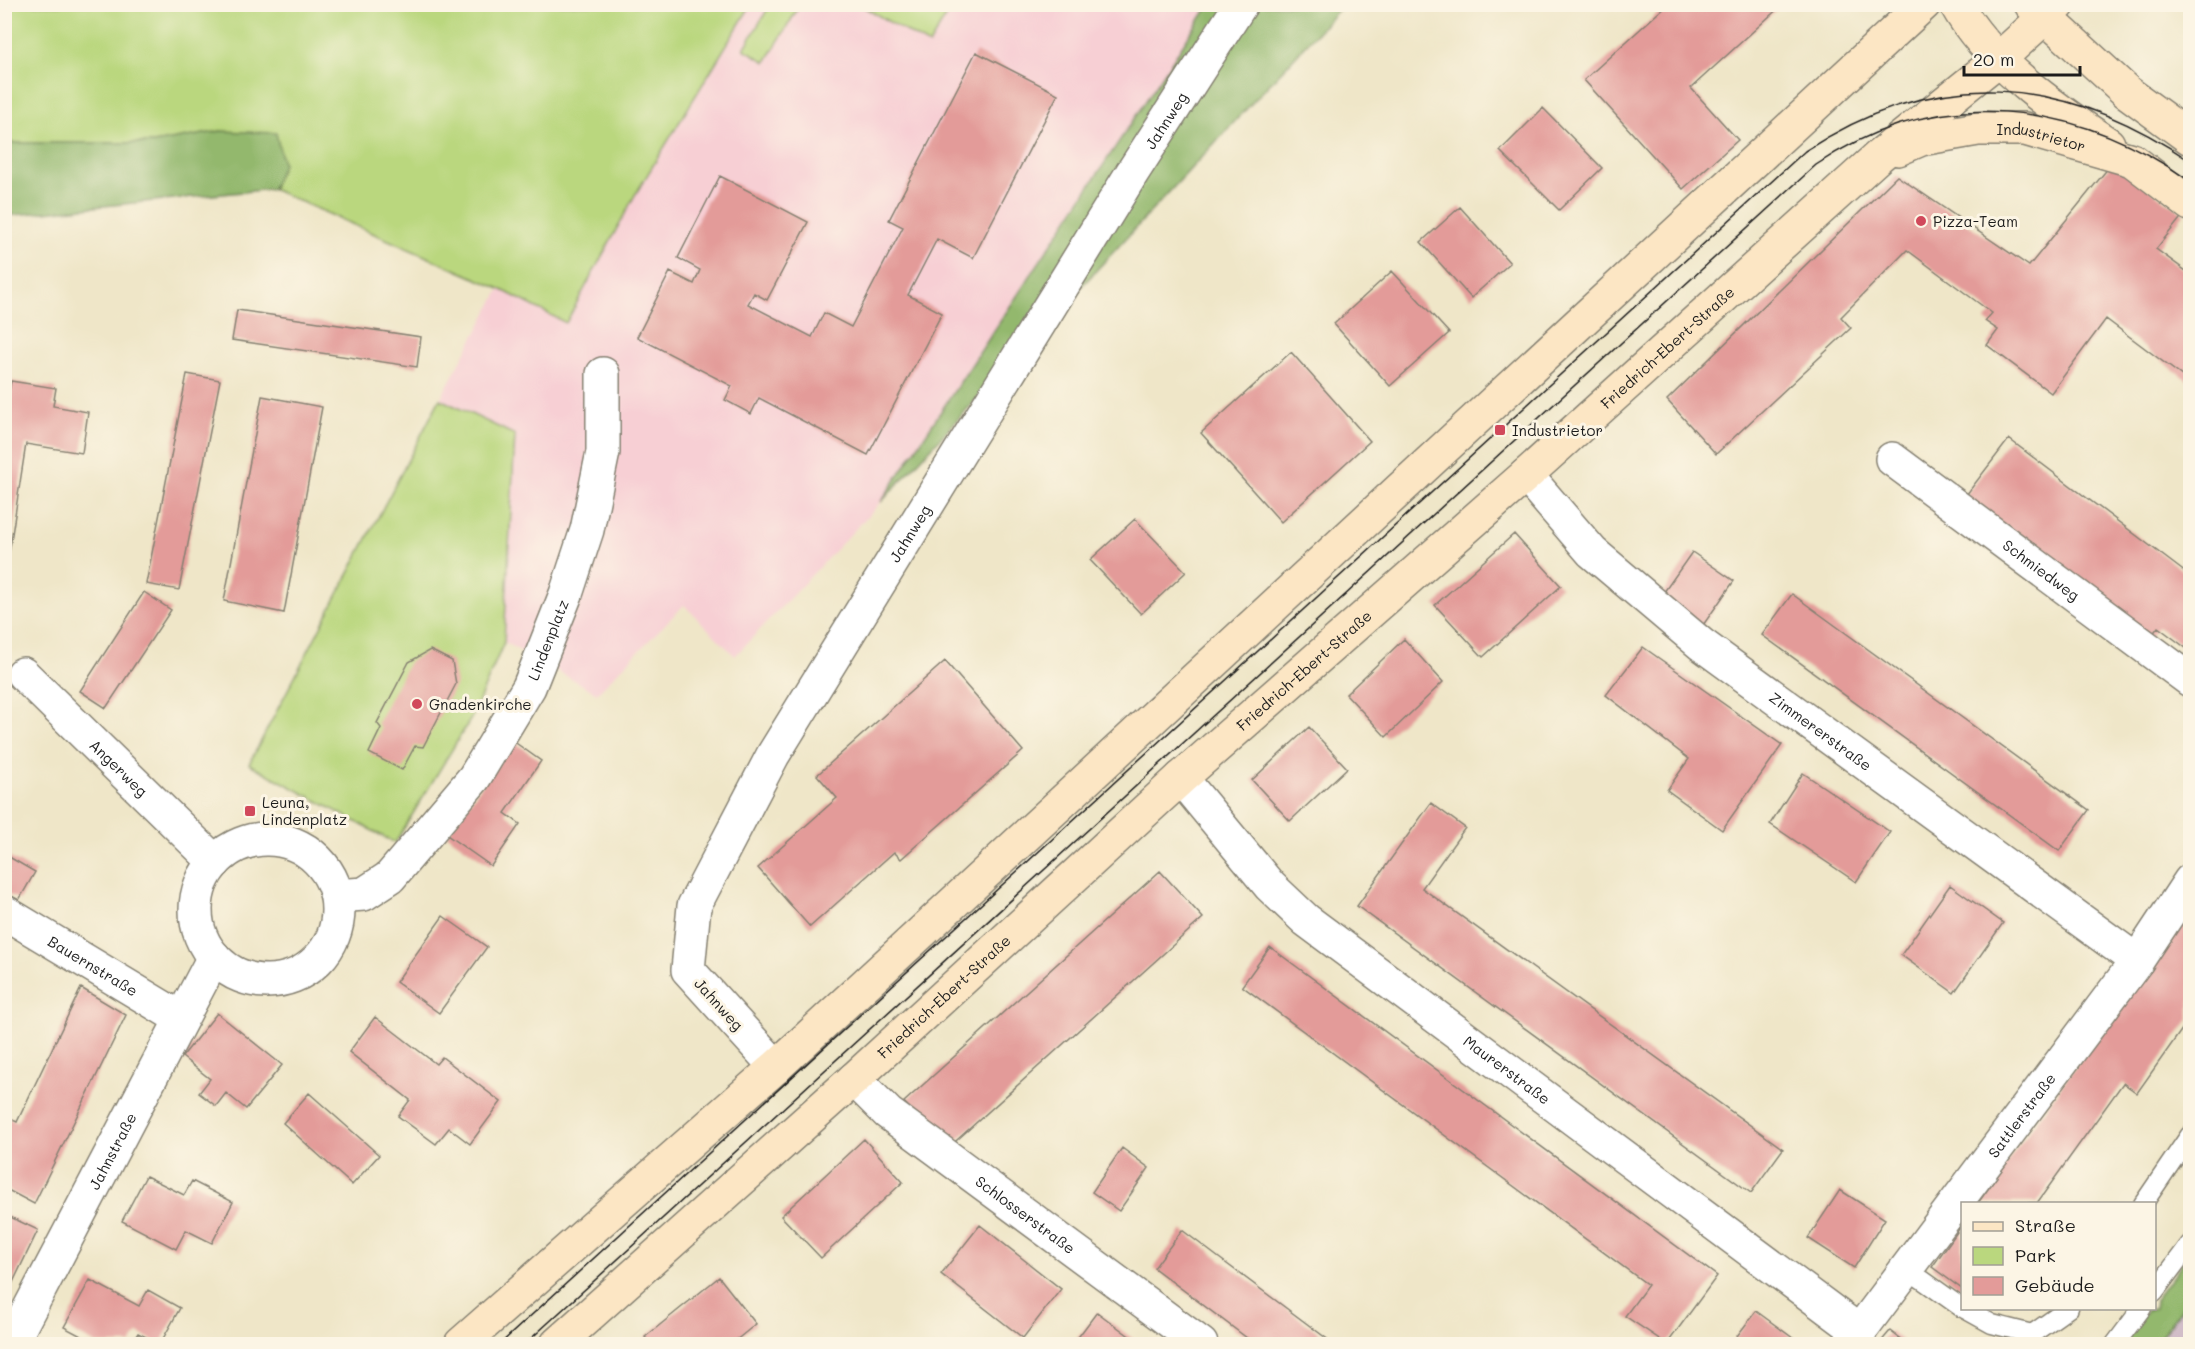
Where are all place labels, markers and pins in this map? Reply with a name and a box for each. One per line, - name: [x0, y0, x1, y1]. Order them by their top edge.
- place label: Pizza-Team: [1933, 211, 2018, 231]
- marker: Pizza-Team: [1914, 214, 1928, 228]
- place label: Industrietor: [1512, 420, 1603, 440]
- marker: Industrietor: [1493, 423, 1507, 437]
- place label: Gnadenkirche: [429, 694, 532, 714]
- marker: Gnadenkirche: [410, 697, 424, 711]
- place label: Leuna, Lindenplatz: [262, 792, 347, 829]
- marker: Leuna, Lindenplatz: [243, 804, 257, 818]

